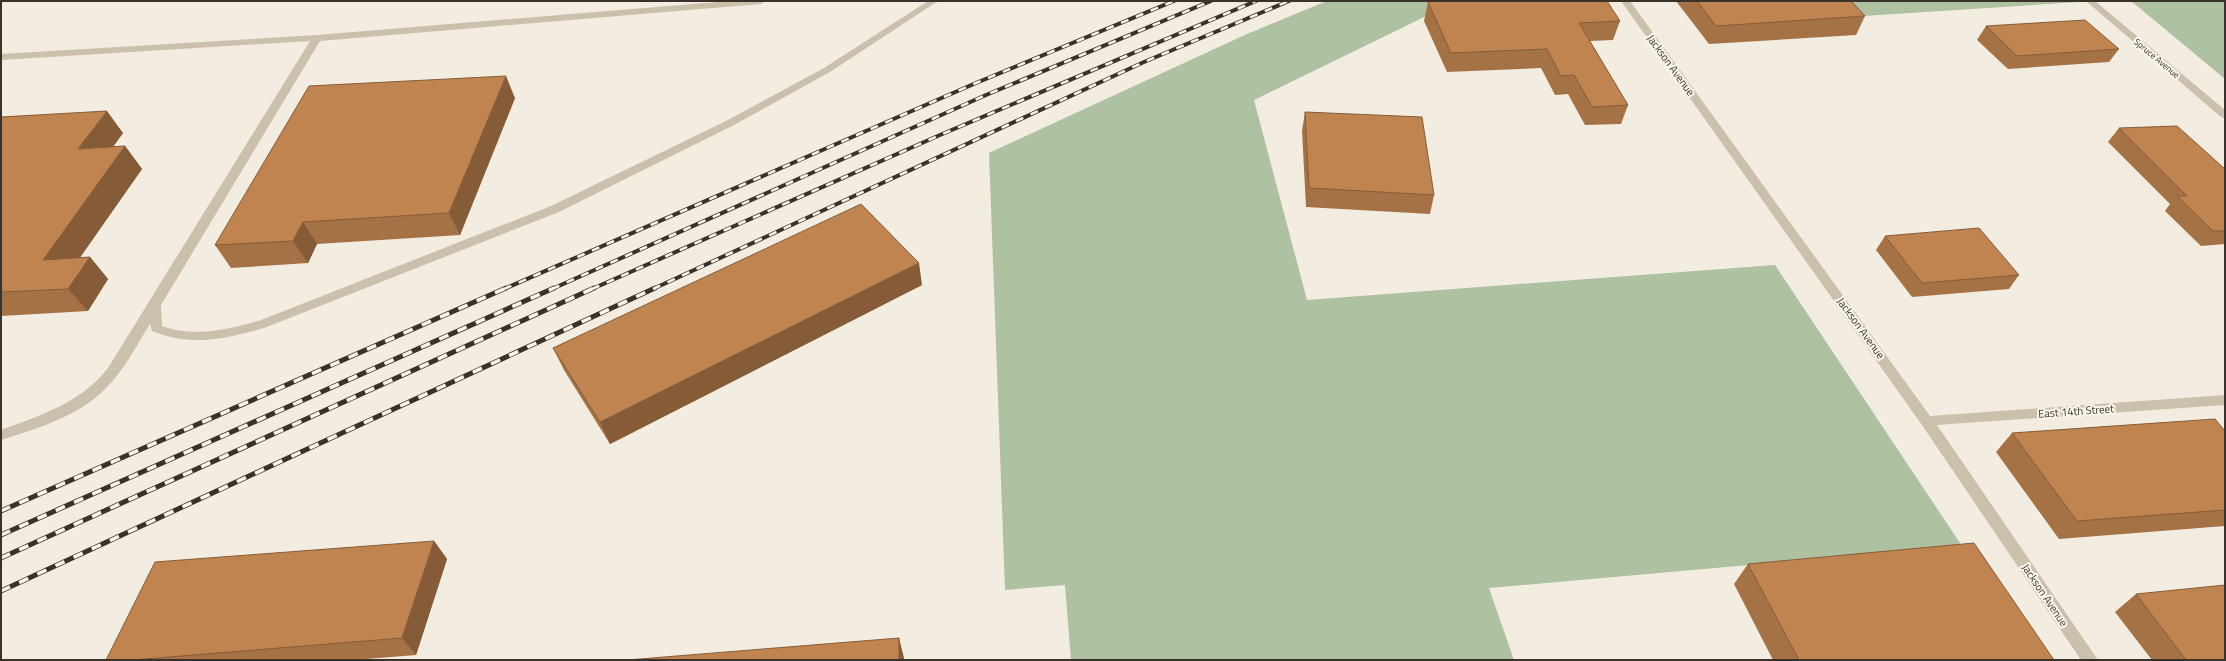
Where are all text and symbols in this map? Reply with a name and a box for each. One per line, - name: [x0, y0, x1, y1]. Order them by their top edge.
- street label: Jackson Avenue: [1643, 31, 1699, 99]
- street label: Spruce Avenue: [2131, 35, 2183, 81]
- street label: Jackson Avenue: [1833, 294, 1889, 362]
- street label: East 14th Street: [2038, 400, 2115, 422]
- street label: Jackson Avenue: [2018, 561, 2072, 630]

